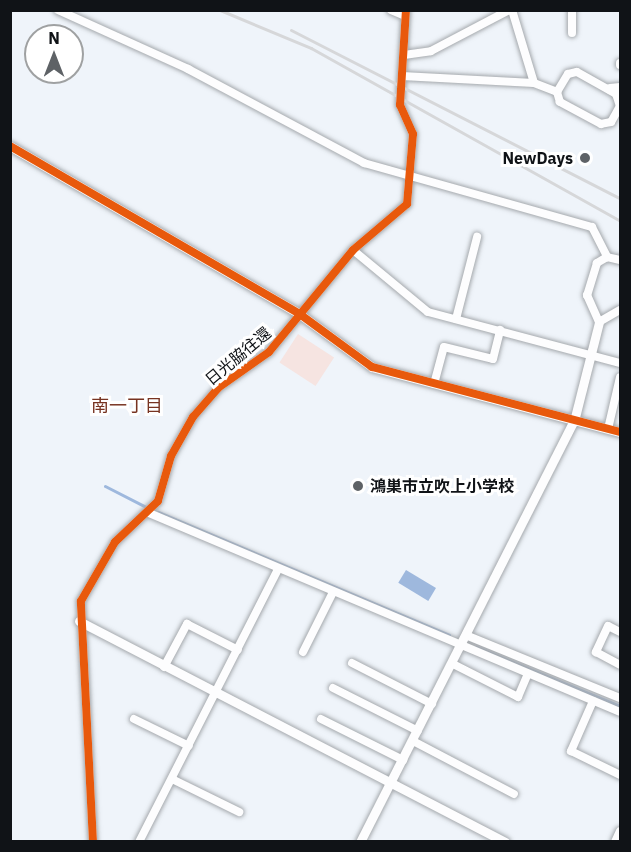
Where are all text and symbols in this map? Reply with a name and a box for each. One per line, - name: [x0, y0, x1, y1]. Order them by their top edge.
- north arrow: [24, 24, 84, 84]
- text: N: [48, 28, 60, 48]
- place label: NewDays: [502, 148, 573, 168]
- marker: NewDays: [578, 151, 592, 165]
- street label: 日光脇往還: [201, 323, 275, 389]
- district label: 南一丁目: [91, 395, 163, 417]
- place label: 鴻巣市立吹上小学校: [370, 476, 514, 496]
- marker: 鴻巣市立吹上小学校: [351, 479, 365, 493]

